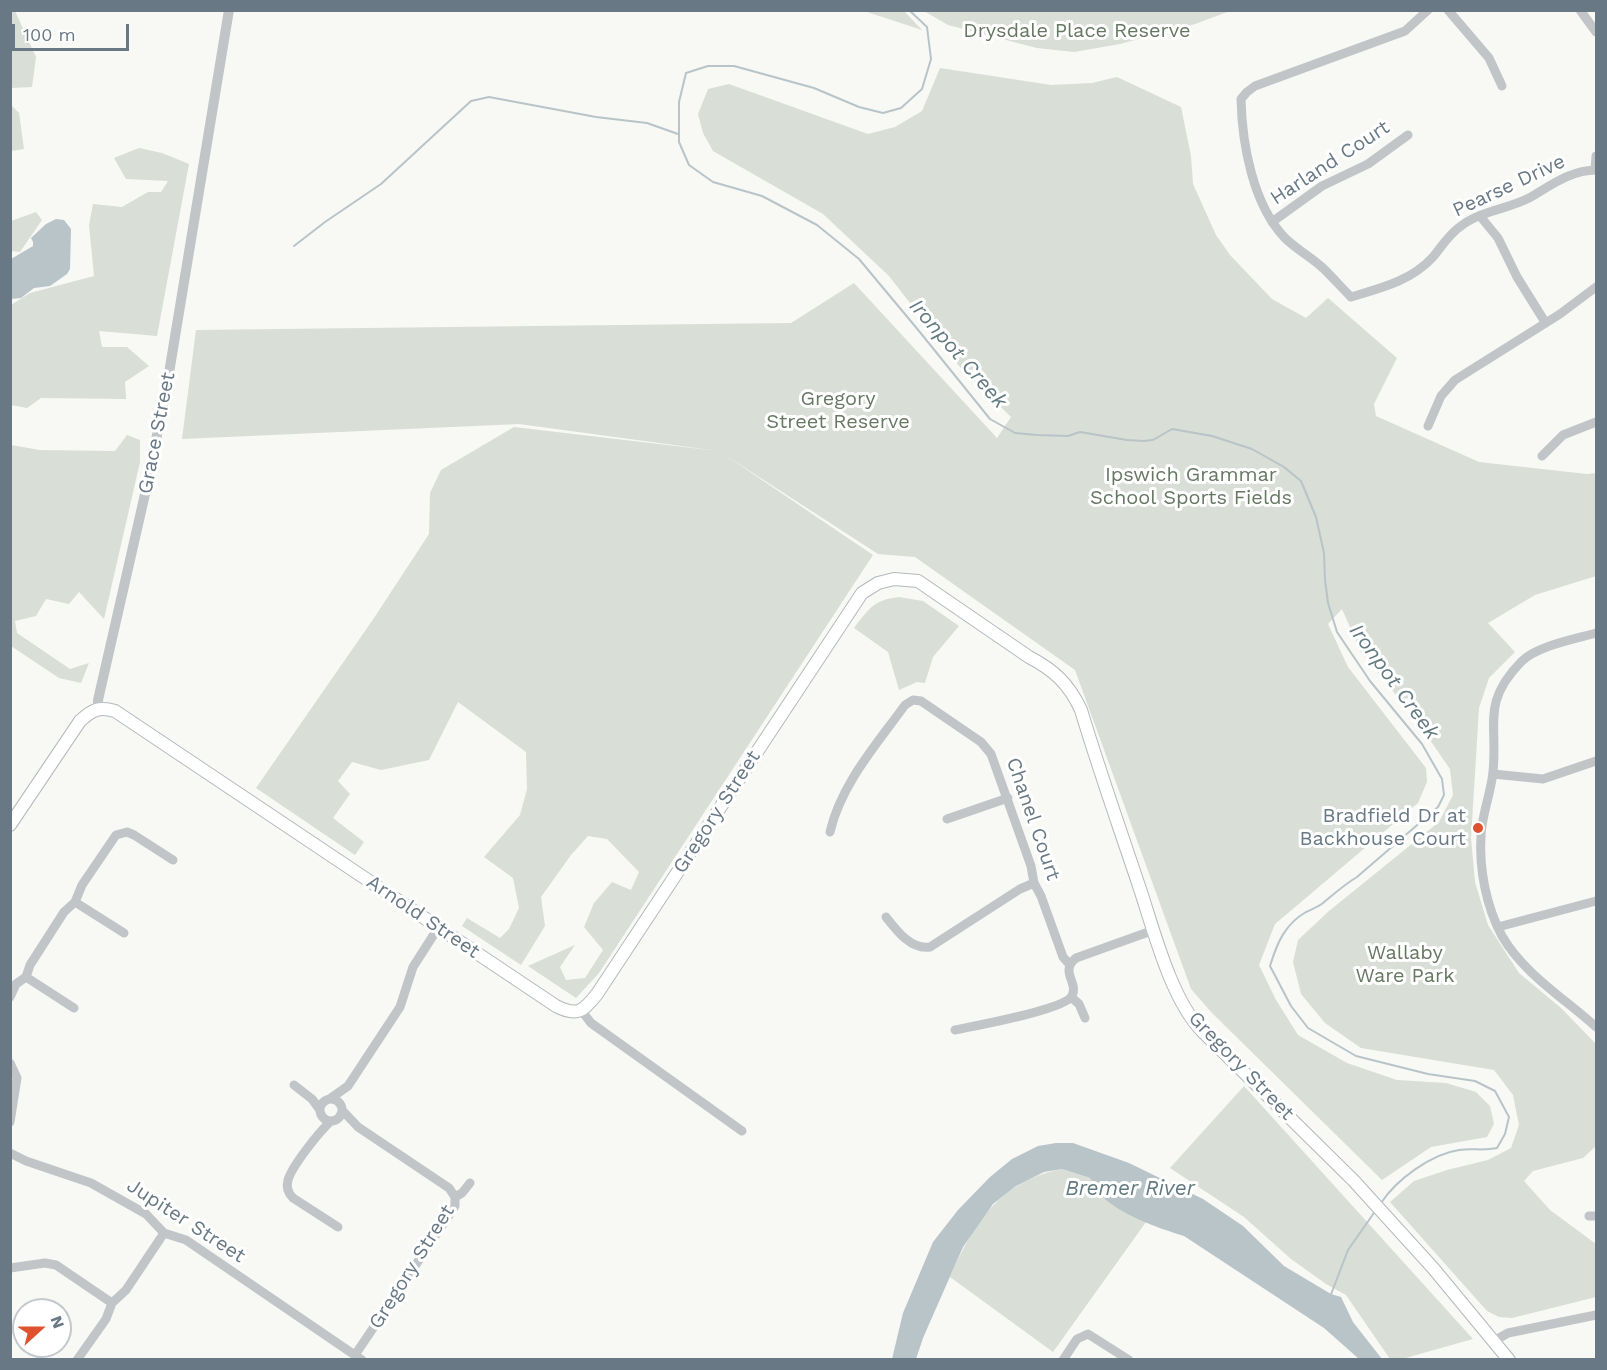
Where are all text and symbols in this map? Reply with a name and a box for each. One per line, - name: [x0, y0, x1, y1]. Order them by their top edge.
- scale bar: [15, 12, 132, 50]
- park label: Drysdale Place Reserve: [963, 19, 1191, 43]
- text: 100 m: [23, 24, 76, 45]
- street label: Harland Court: [1266, 116, 1394, 210]
- street label: Pearse Drive: [1449, 150, 1569, 222]
- water label: Ironpot Creek: [904, 294, 1012, 414]
- street label: Grace Street: [133, 370, 181, 496]
- park label: Gregory Street Reserve: [766, 387, 910, 434]
- park label: Ipswich Grammar School Sports Fields: [1090, 463, 1292, 510]
- water label: Ironpot Creek: [1344, 619, 1444, 745]
- street label: Gregory Street: [668, 746, 766, 878]
- street label: Chanel Court: [1001, 754, 1065, 884]
- place label: Bradfield Dr at Backhouse Court: [1299, 804, 1466, 851]
- marker: Bradfield Dr at Backhouse Court: [1471, 821, 1485, 835]
- street label: Arnold Street: [362, 870, 484, 964]
- park label: Wallaby Ware Park: [1356, 941, 1454, 988]
- street label: Gregory Street: [1183, 1007, 1299, 1125]
- street label: Jupiter Street: [122, 1174, 250, 1268]
- water label: Bremer River: [1065, 1176, 1195, 1202]
- street label: Gregory Street: [364, 1200, 460, 1334]
- north arrow: [12, 1298, 72, 1358]
- text: N: [46, 1313, 68, 1331]

